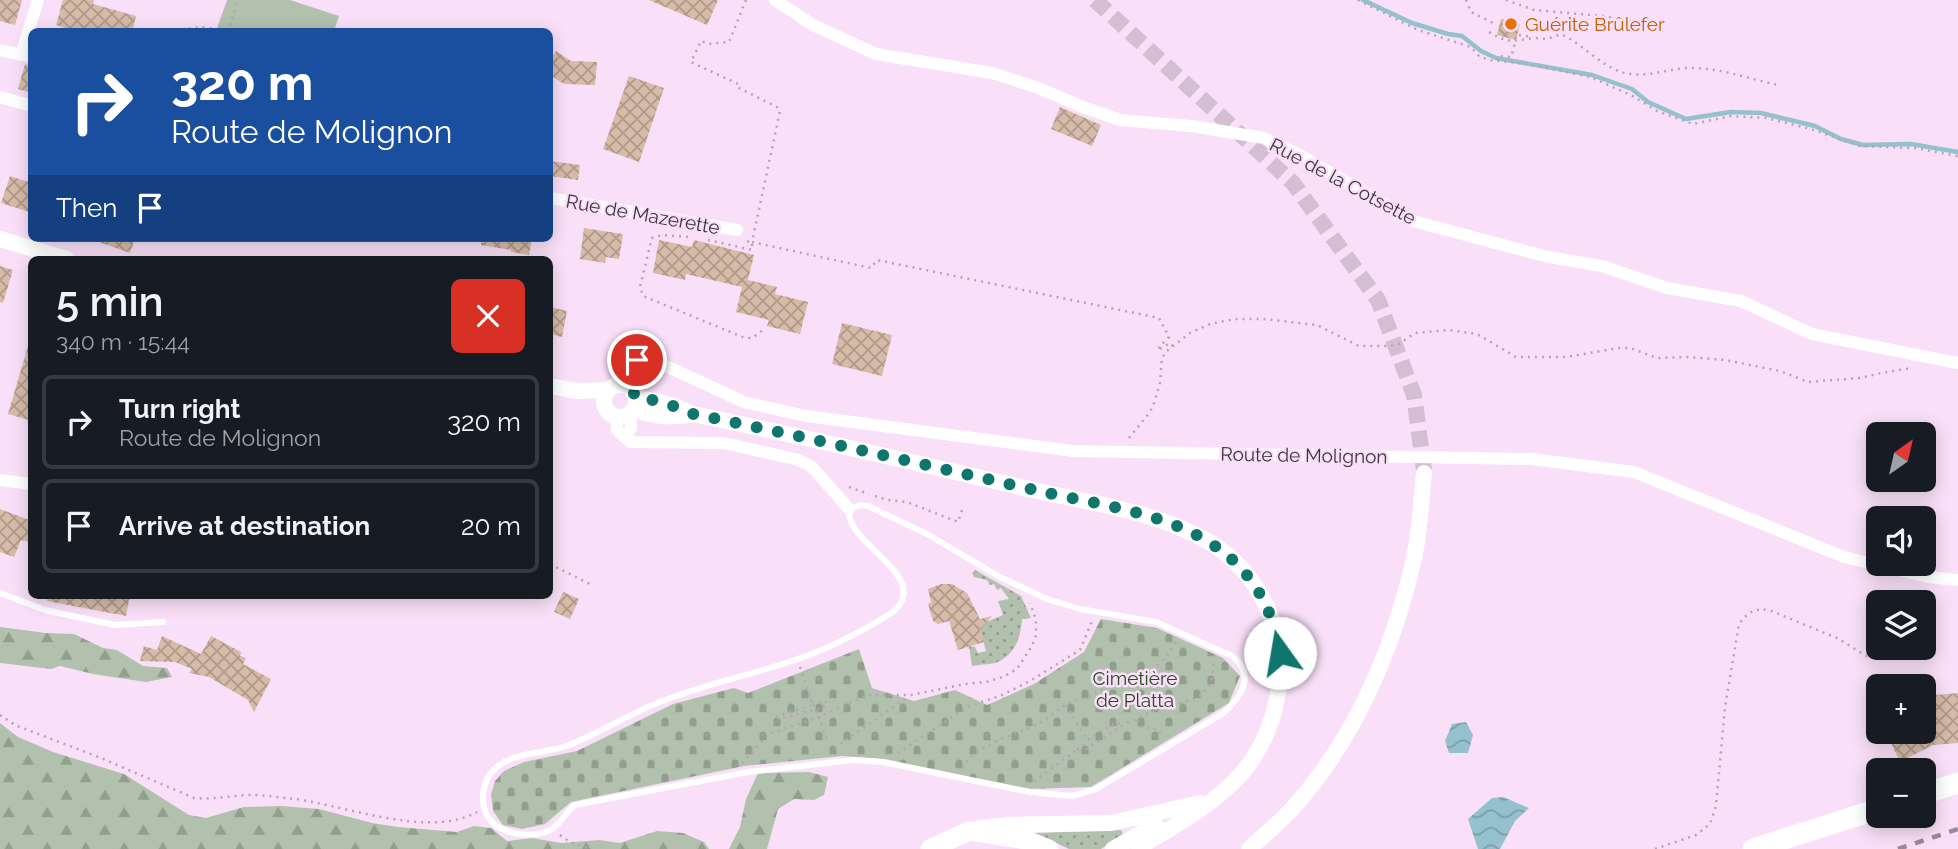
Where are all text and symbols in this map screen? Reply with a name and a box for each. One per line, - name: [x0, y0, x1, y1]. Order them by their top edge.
- place label: Guérite Brûlefer: [1525, 13, 1665, 35]
- marker: Guérite Brûlefer: [1503, 16, 1519, 32]
- text: 320 m: [171, 54, 313, 111]
- icon: right: [56, 56, 147, 147]
- text: Route de Molignon: [171, 113, 452, 150]
- street label: Rue de la Cotsette: [1266, 133, 1420, 229]
- icon: arrive: [131, 189, 169, 227]
- street label: Rue de Mazerette: [564, 190, 722, 238]
- text: Then: [56, 193, 117, 223]
- text: 5 min: [56, 277, 164, 326]
- button: close: [451, 279, 525, 353]
- text: 340 m · 15:44: [56, 328, 190, 355]
- pin: [607, 330, 667, 390]
- icon: arrive: [618, 341, 656, 379]
- text: Turn right: [119, 394, 240, 424]
- icon: right: [60, 403, 98, 441]
- text: 320 m: [447, 407, 521, 437]
- north arrow: [1866, 422, 1936, 492]
- map controls: [1866, 422, 1936, 828]
- text: Route de Molignon: [119, 424, 321, 451]
- street label: Route de Molignon: [1220, 443, 1388, 467]
- button: sound: [1866, 506, 1936, 576]
- icon: arrive: [60, 507, 98, 545]
- text: Arrive at destination: [119, 511, 370, 541]
- text: 20 m: [461, 511, 521, 541]
- button: layers: [1866, 590, 1936, 660]
- position arrow: [1243, 616, 1317, 690]
- park label: Cimetière de Platta: [1093, 667, 1177, 711]
- button: +: [1866, 674, 1936, 744]
- button: −: [1866, 758, 1936, 828]

